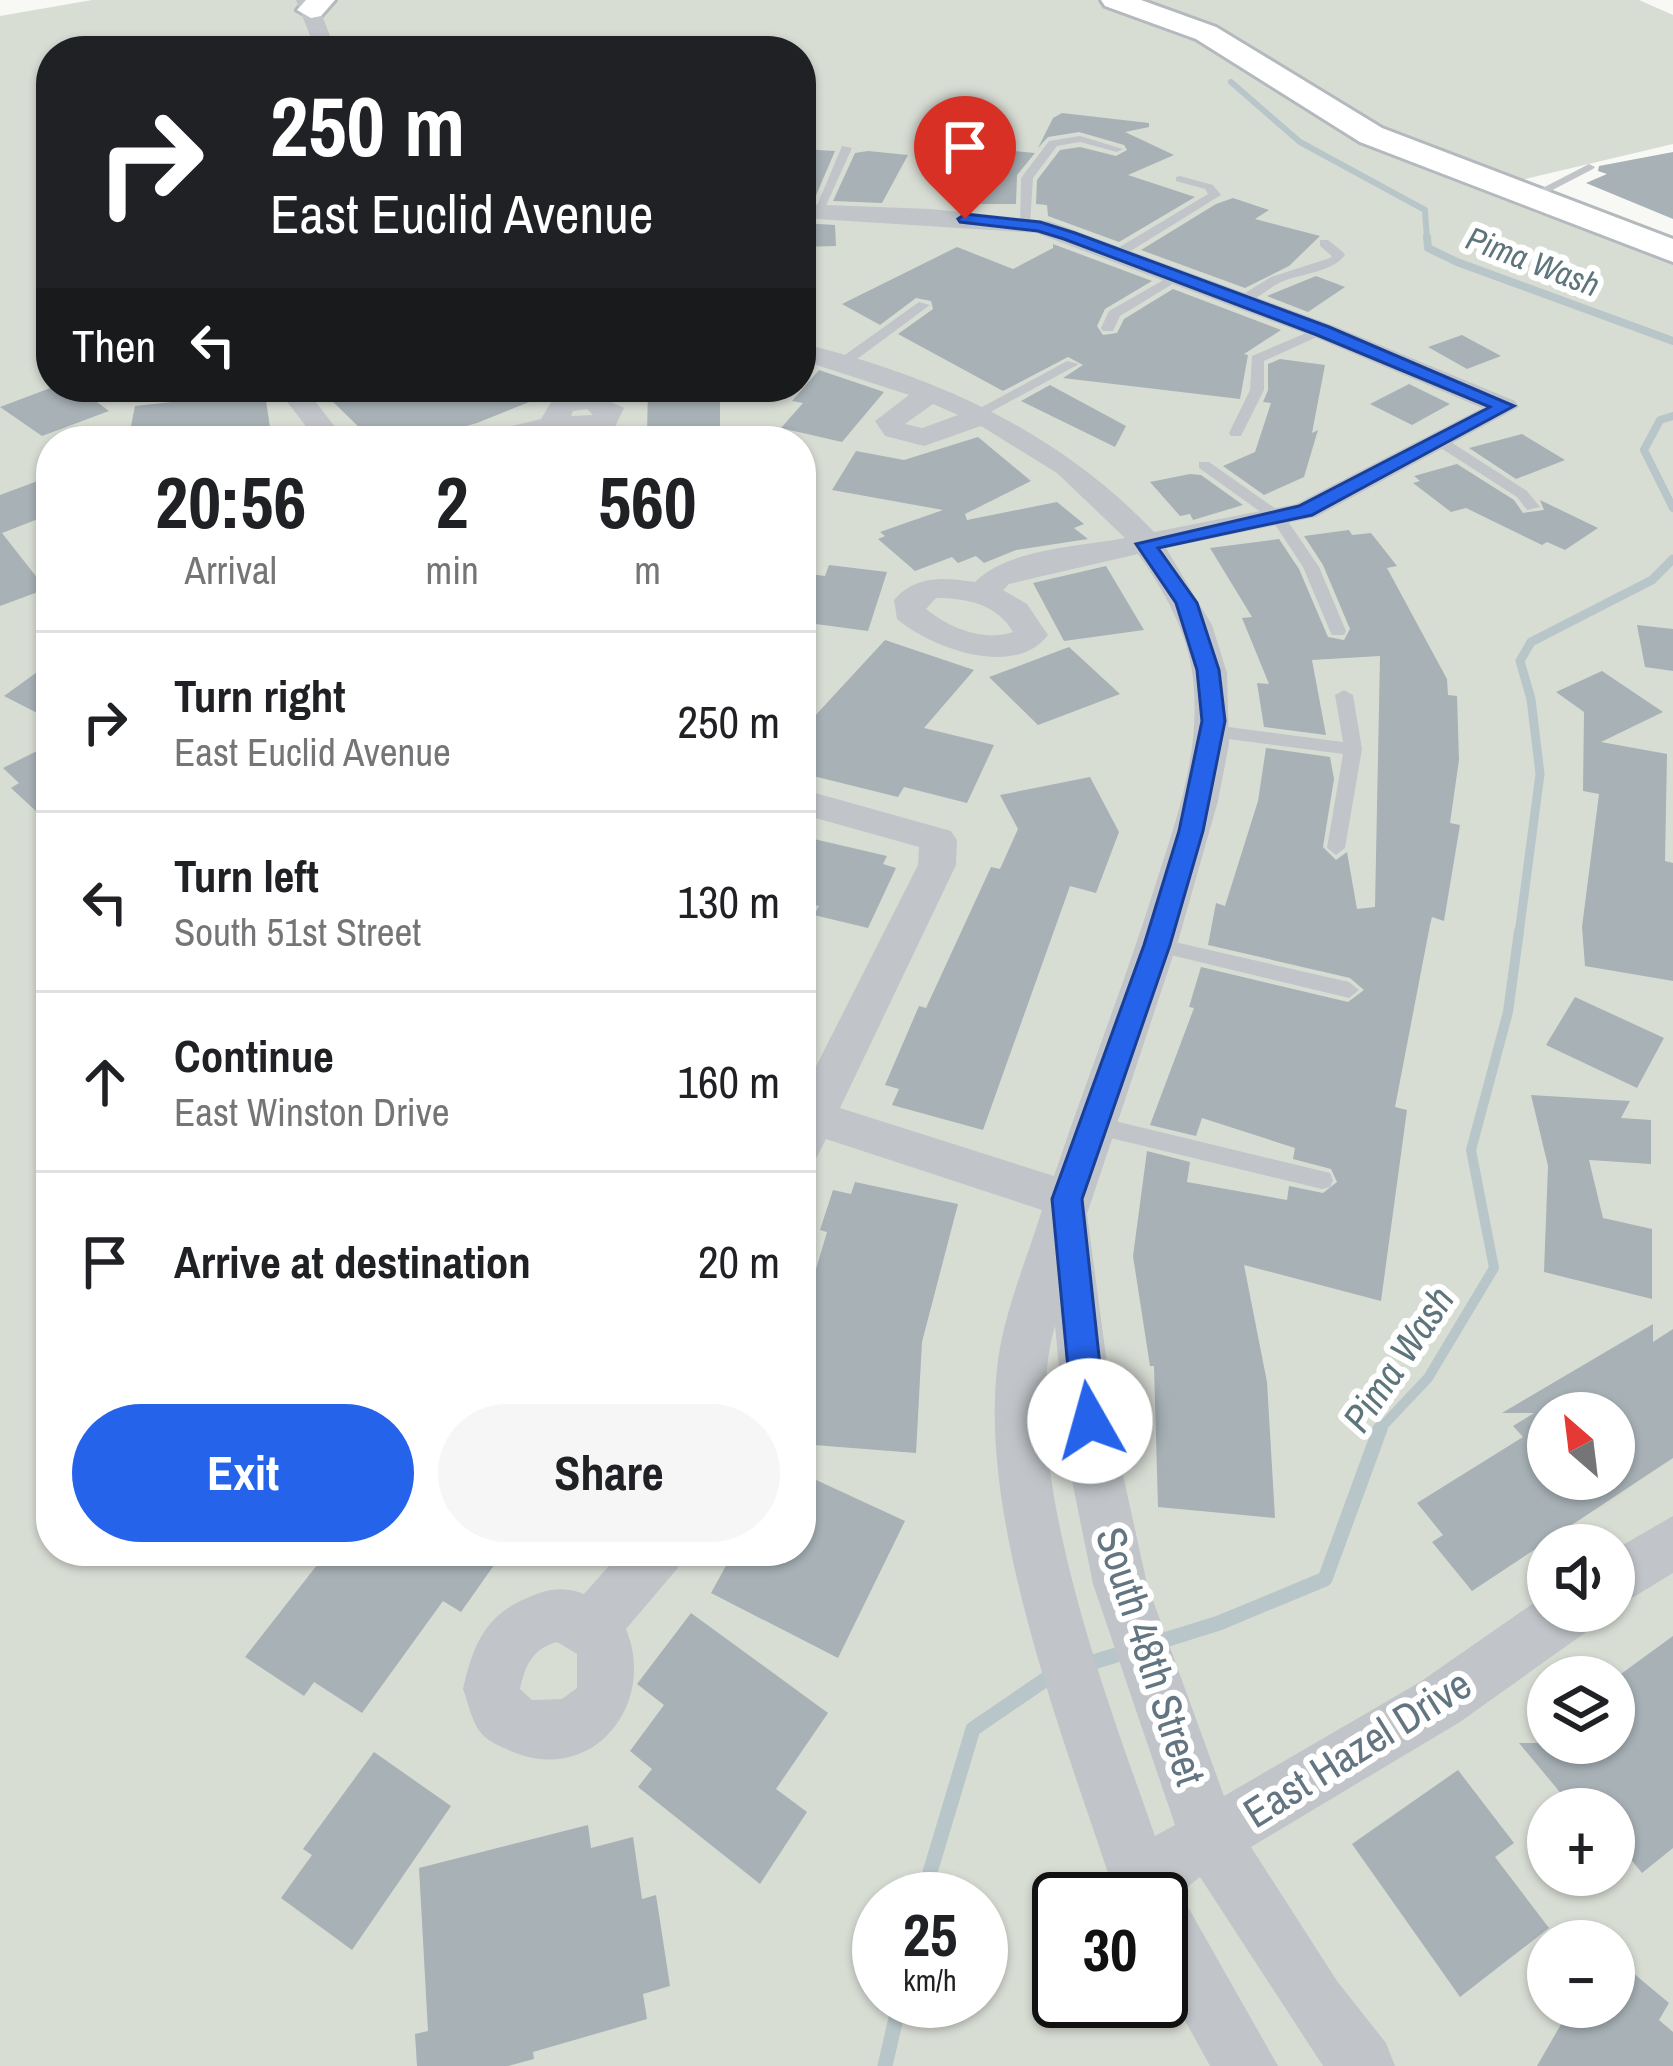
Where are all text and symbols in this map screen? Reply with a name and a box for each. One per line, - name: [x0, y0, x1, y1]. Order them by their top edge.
- text: 250 m: [270, 69, 465, 182]
- icon: right: [72, 84, 228, 240]
- pin: [914, 96, 1016, 219]
- icon: arrive: [932, 114, 998, 180]
- text: East Euclid Avenue: [270, 177, 653, 250]
- water label: Pima Wash: [1460, 216, 1606, 306]
- icon: left: [180, 312, 246, 378]
- text: Then: [72, 315, 156, 376]
- text: 20:56: [155, 453, 306, 550]
- text: 2: [436, 453, 469, 550]
- text: 560: [598, 453, 697, 550]
- text: Arrival: [185, 544, 277, 596]
- text: min: [426, 544, 479, 596]
- text: m: [634, 544, 661, 596]
- text: Turn right: [174, 665, 346, 726]
- icon: right: [72, 689, 138, 755]
- text: 250 m: [677, 691, 780, 752]
- text: East Euclid Avenue: [174, 726, 451, 778]
- text: Turn left: [174, 845, 319, 906]
- icon: left: [72, 869, 138, 935]
- text: 130 m: [677, 871, 780, 932]
- text: South 51st Street: [174, 906, 421, 958]
- text: Continue: [174, 1025, 334, 1086]
- icon: ahead: [72, 1049, 138, 1115]
- text: 160 m: [677, 1051, 780, 1112]
- text: East Winston Drive: [174, 1086, 450, 1138]
- icon: arrive: [72, 1229, 138, 1295]
- text: Arrive at destination: [174, 1231, 531, 1292]
- text: 20 m: [698, 1231, 780, 1292]
- water label: Pima Wash: [1330, 1276, 1466, 1442]
- position arrow: [1027, 1358, 1153, 1484]
- north arrow: [1527, 1392, 1635, 1500]
- map controls: [1527, 1392, 1635, 2028]
- button: Exit: [72, 1404, 414, 1542]
- button: Share: [438, 1404, 780, 1542]
- street label: South 48th Street: [1083, 1520, 1219, 1792]
- button: sound: [1527, 1524, 1635, 1632]
- street label: East Hazel Drive: [1233, 1656, 1481, 1840]
- button: layers: [1527, 1656, 1635, 1764]
- button: +: [1527, 1788, 1635, 1896]
- speed limit sign: 30: [1032, 1872, 1188, 2028]
- text: 25: [903, 1894, 957, 1975]
- button: −: [1527, 1920, 1635, 2028]
- text: km/h: [903, 1960, 957, 2000]

